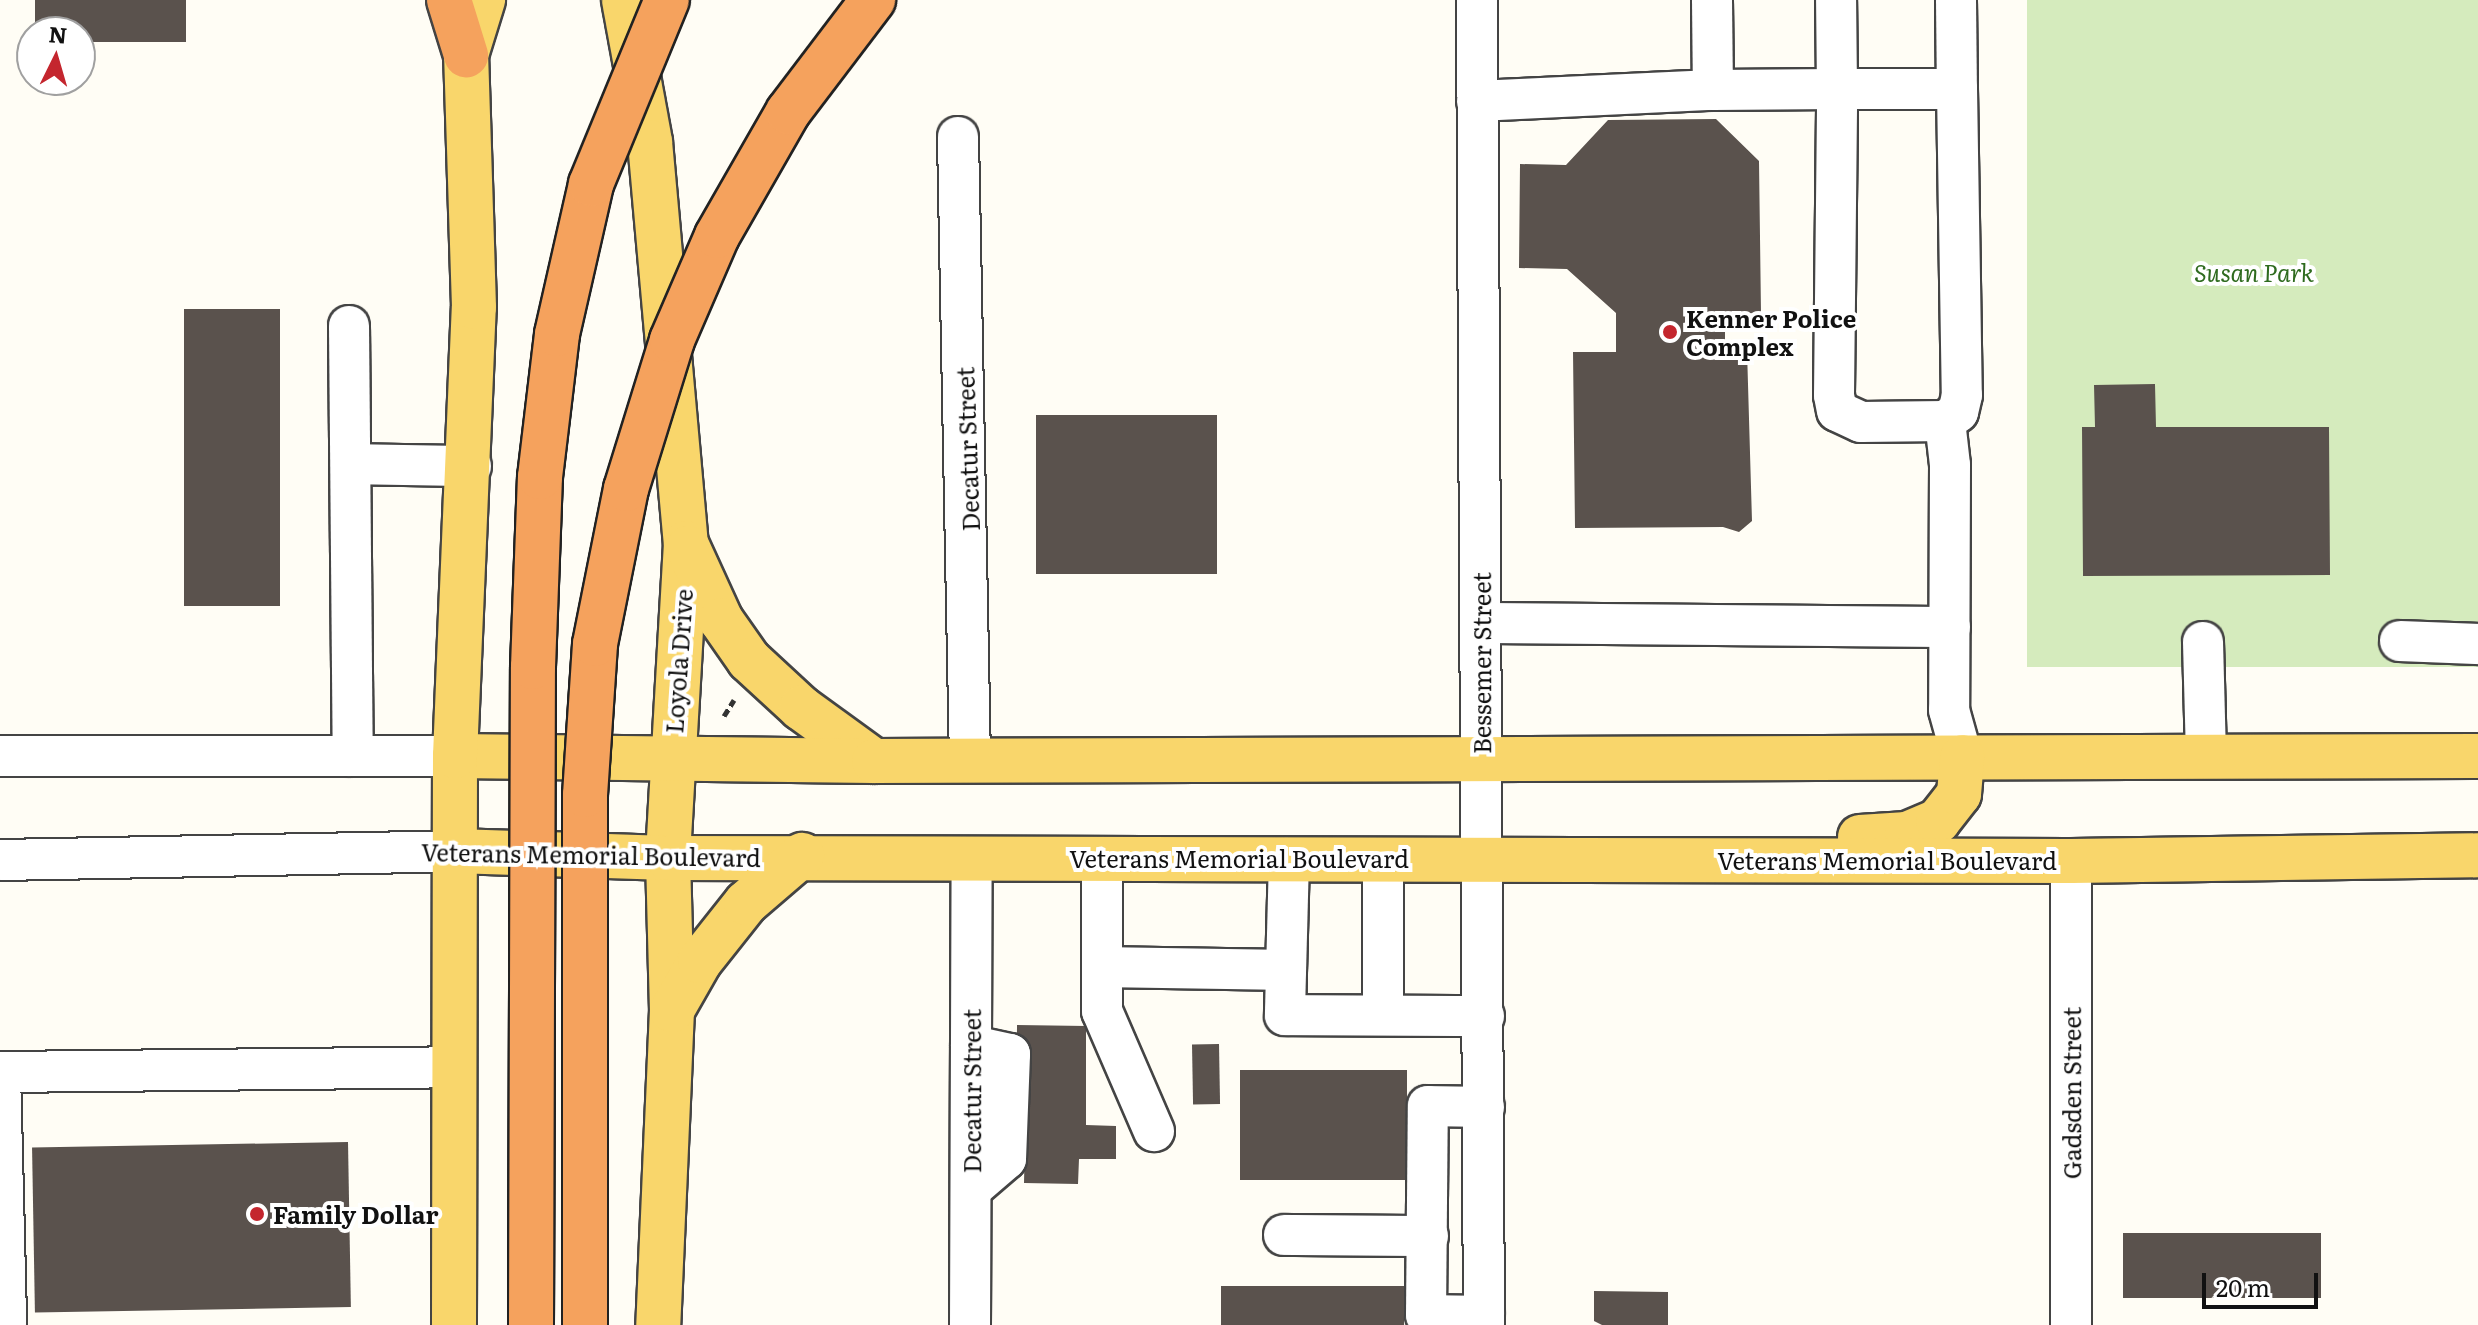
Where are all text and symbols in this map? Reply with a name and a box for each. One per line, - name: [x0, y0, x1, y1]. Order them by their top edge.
- north arrow: [16, 16, 96, 96]
- text: N: [47, 16, 69, 51]
- park label: Susan Park: [2194, 258, 2314, 286]
- place label: Kenner Police Complex: [1686, 304, 1856, 360]
- marker: Kenner Police Complex: [1661, 323, 1679, 341]
- street label: Decatur Street: [950, 366, 984, 532]
- street label: Bessemer Street: [1467, 572, 1495, 754]
- street label: Loyola Drive: [659, 588, 697, 734]
- street label: Veterans Memorial Boulevard: [421, 837, 761, 871]
- street label: Veterans Memorial Boulevard: [1069, 844, 1409, 872]
- street label: Veterans Memorial Boulevard: [1717, 846, 2057, 874]
- street label: Gadsden Street: [2057, 1007, 2085, 1179]
- street label: Decatur Street: [957, 1009, 985, 1173]
- place label: Family Dollar: [273, 1200, 438, 1228]
- marker: Family Dollar: [248, 1205, 266, 1223]
- scale bar: [2206, 1257, 2322, 1307]
- text: 20 m: [2216, 1269, 2270, 1304]

